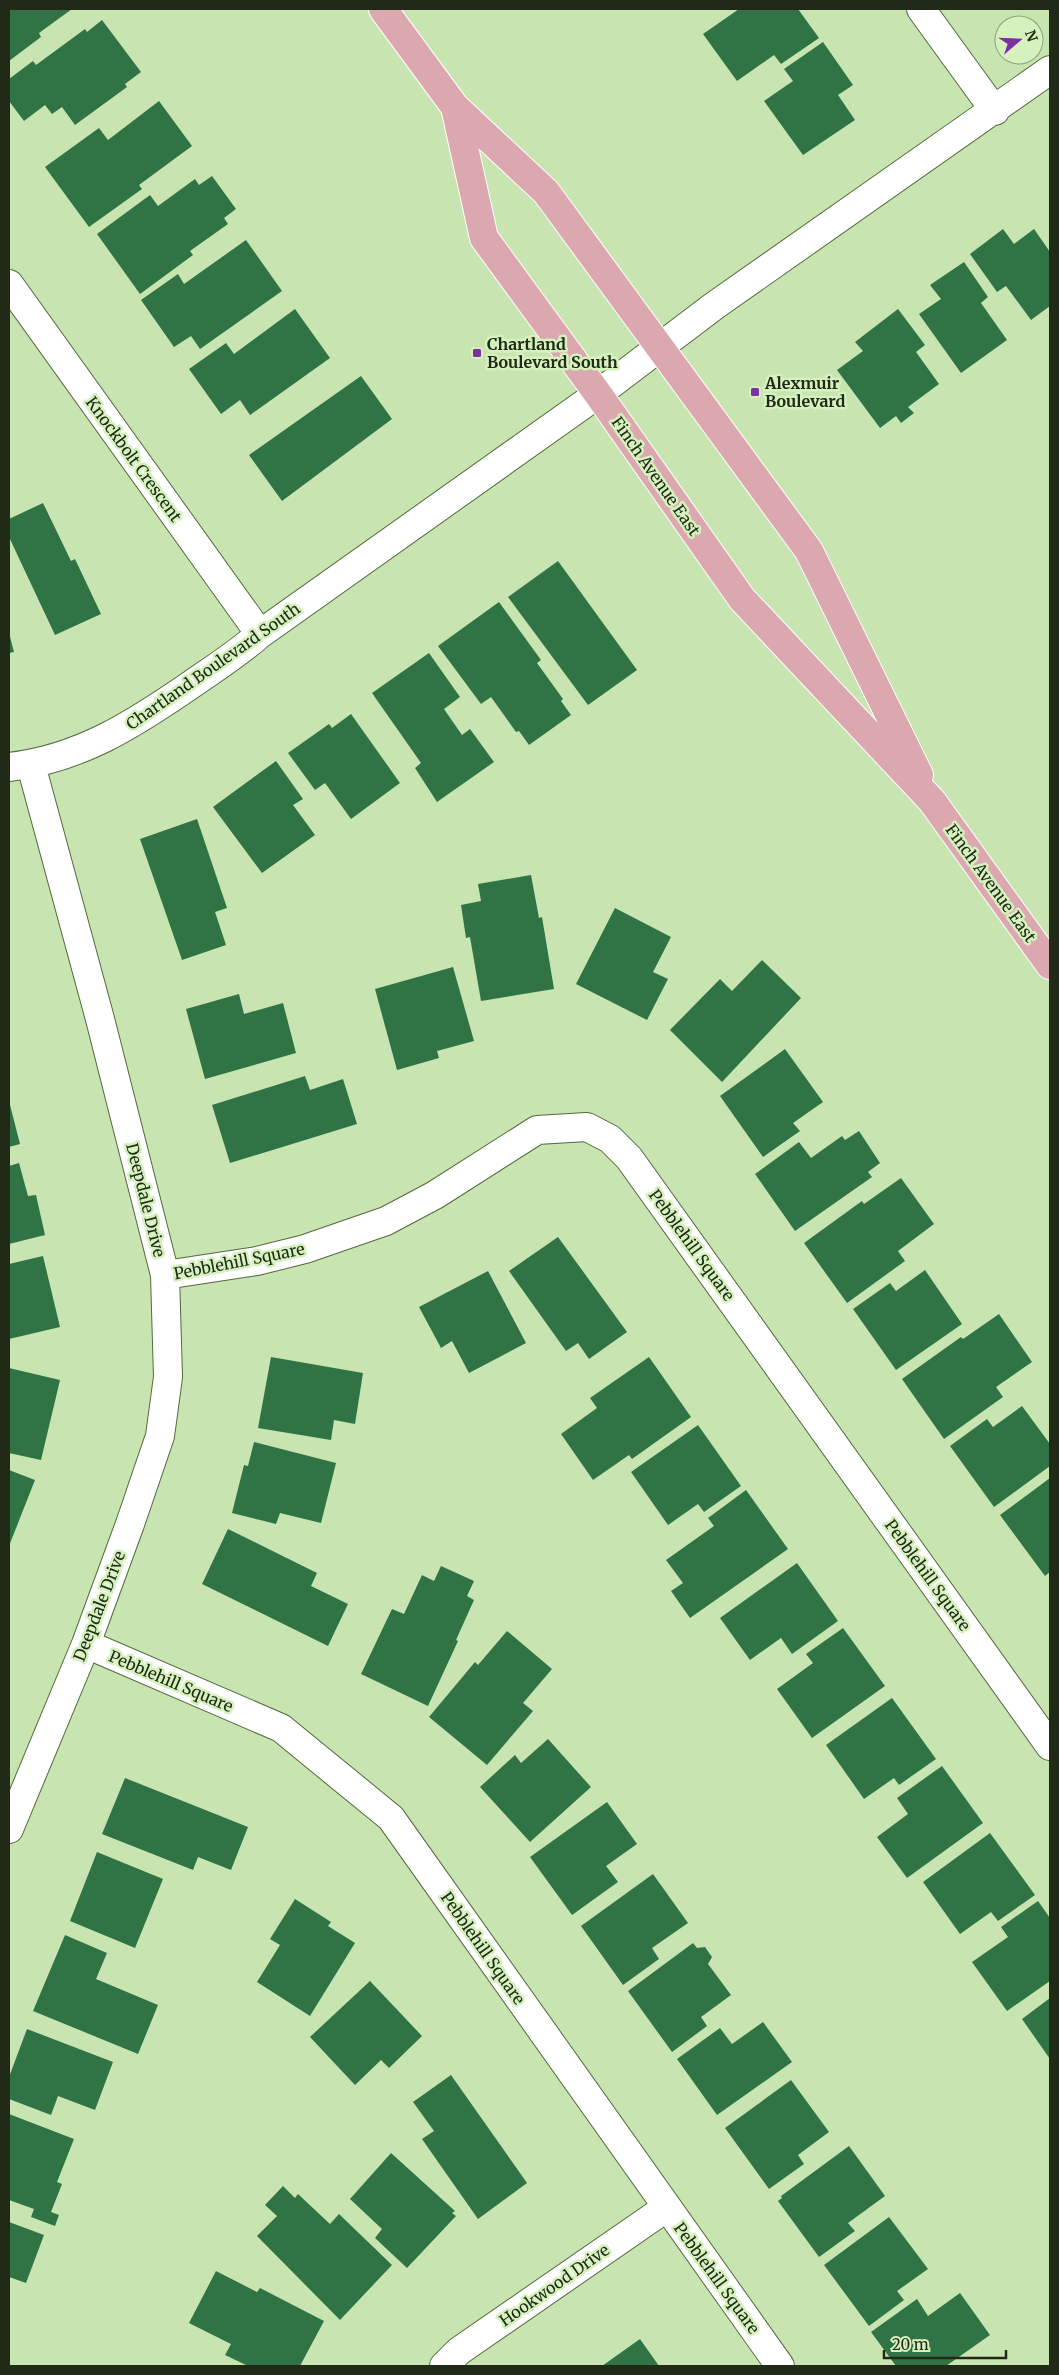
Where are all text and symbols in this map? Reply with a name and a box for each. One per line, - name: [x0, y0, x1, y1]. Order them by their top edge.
- north arrow: [994, 15, 1044, 65]
- text: N: [1021, 28, 1042, 44]
- place label: Chartland Boulevard South: [487, 334, 618, 372]
- marker: Chartland Boulevard South: [471, 347, 483, 359]
- place label: Alexmuir Boulevard: [764, 373, 845, 411]
- marker: Alexmuir Boulevard: [749, 386, 761, 398]
- street label: Knockbolt Crescent: [82, 392, 187, 526]
- street label: Finch Avenue East: [607, 413, 705, 540]
- street label: Chartland Boulevard South: [122, 598, 304, 734]
- street label: Finch Avenue East: [942, 820, 1041, 946]
- street label: Deepdale Drive: [122, 1141, 170, 1259]
- street label: Pebblehill Square: [645, 1185, 739, 1305]
- street label: Pebblehill Square: [172, 1239, 306, 1283]
- street label: Pebblehill Square: [881, 1515, 975, 1635]
- street label: Deepdale Drive: [69, 1548, 129, 1664]
- street label: Pebblehill Square: [106, 1646, 236, 1716]
- street label: Pebblehill Square: [437, 1888, 529, 2008]
- street label: Pebblehill Square: [670, 2218, 764, 2338]
- street label: Hookwood Drive: [495, 2240, 613, 2330]
- scale bar: [884, 2328, 1006, 2360]
- text: 20 m: [892, 2335, 929, 2354]

